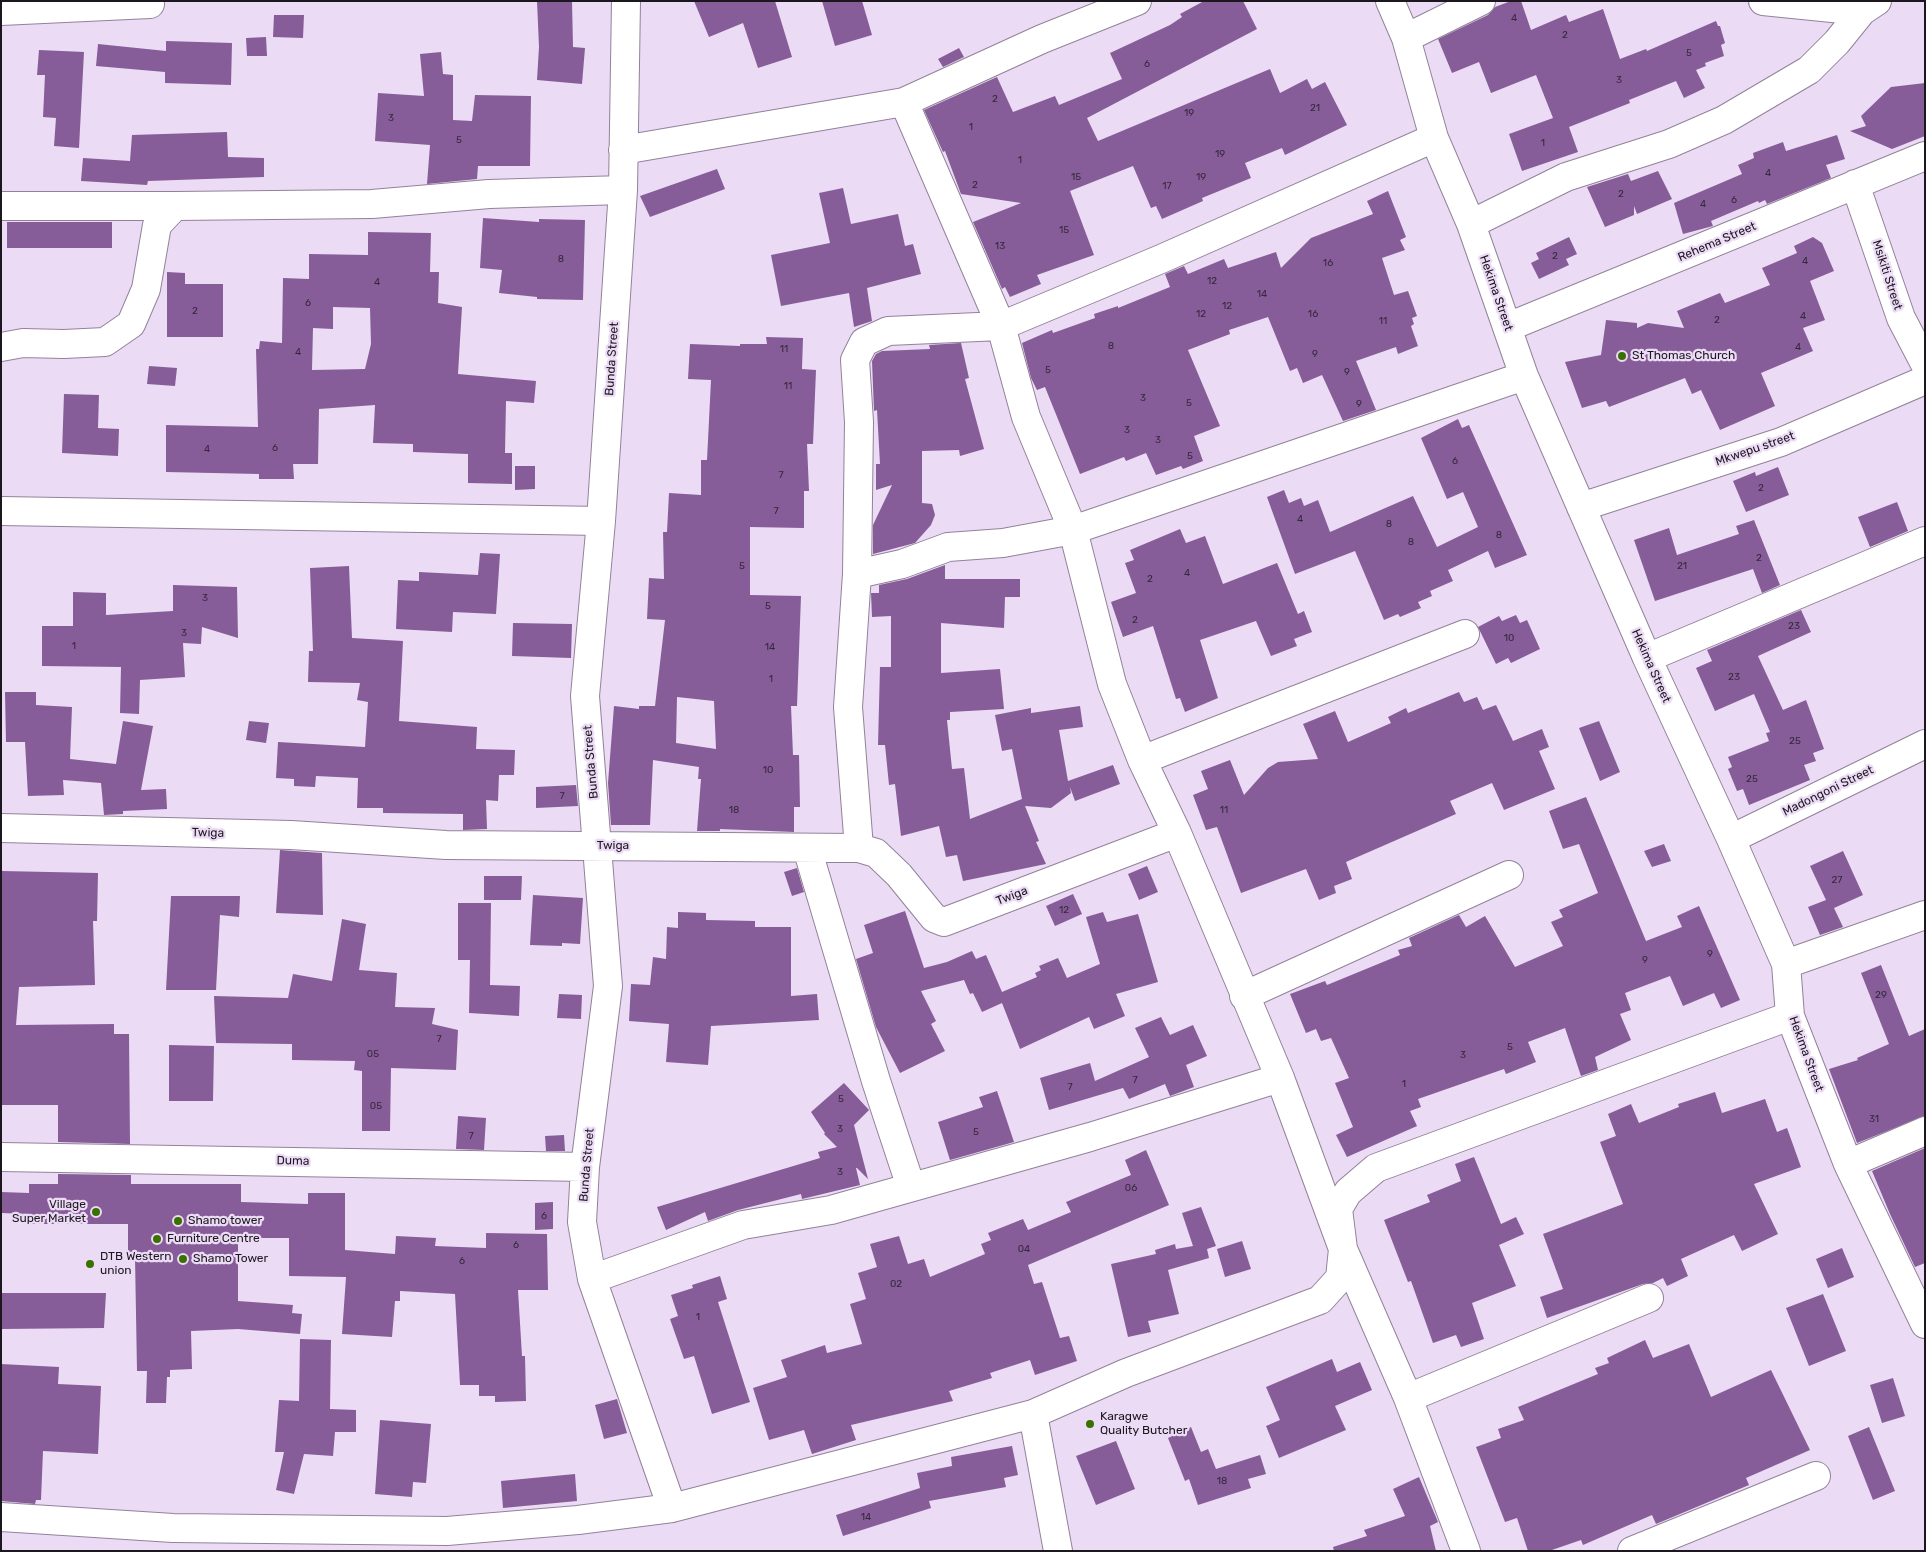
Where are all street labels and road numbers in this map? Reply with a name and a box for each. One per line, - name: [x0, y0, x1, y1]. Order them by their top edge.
- street label: Rehema Street: [1676, 219, 1758, 265]
- street label: Msikiti Street: [1869, 238, 1905, 312]
- street label: Hekima Street: [1476, 253, 1516, 333]
- street label: Bunda Street: [602, 322, 622, 396]
- street label: Mkwepu street: [1714, 429, 1796, 469]
- street label: Hekima Street: [1628, 627, 1674, 705]
- street label: Bunda Street: [581, 725, 601, 799]
- street label: Madongoni Street: [1780, 763, 1876, 819]
- street label: Twiga: [192, 826, 224, 840]
- street label: Twiga: [597, 839, 629, 853]
- street label: Twiga: [994, 883, 1030, 909]
- street label: Hekima Street: [1786, 1014, 1826, 1094]
- street label: Bunda Street: [577, 1128, 597, 1202]
- street label: Duma: [276, 1154, 310, 1168]

